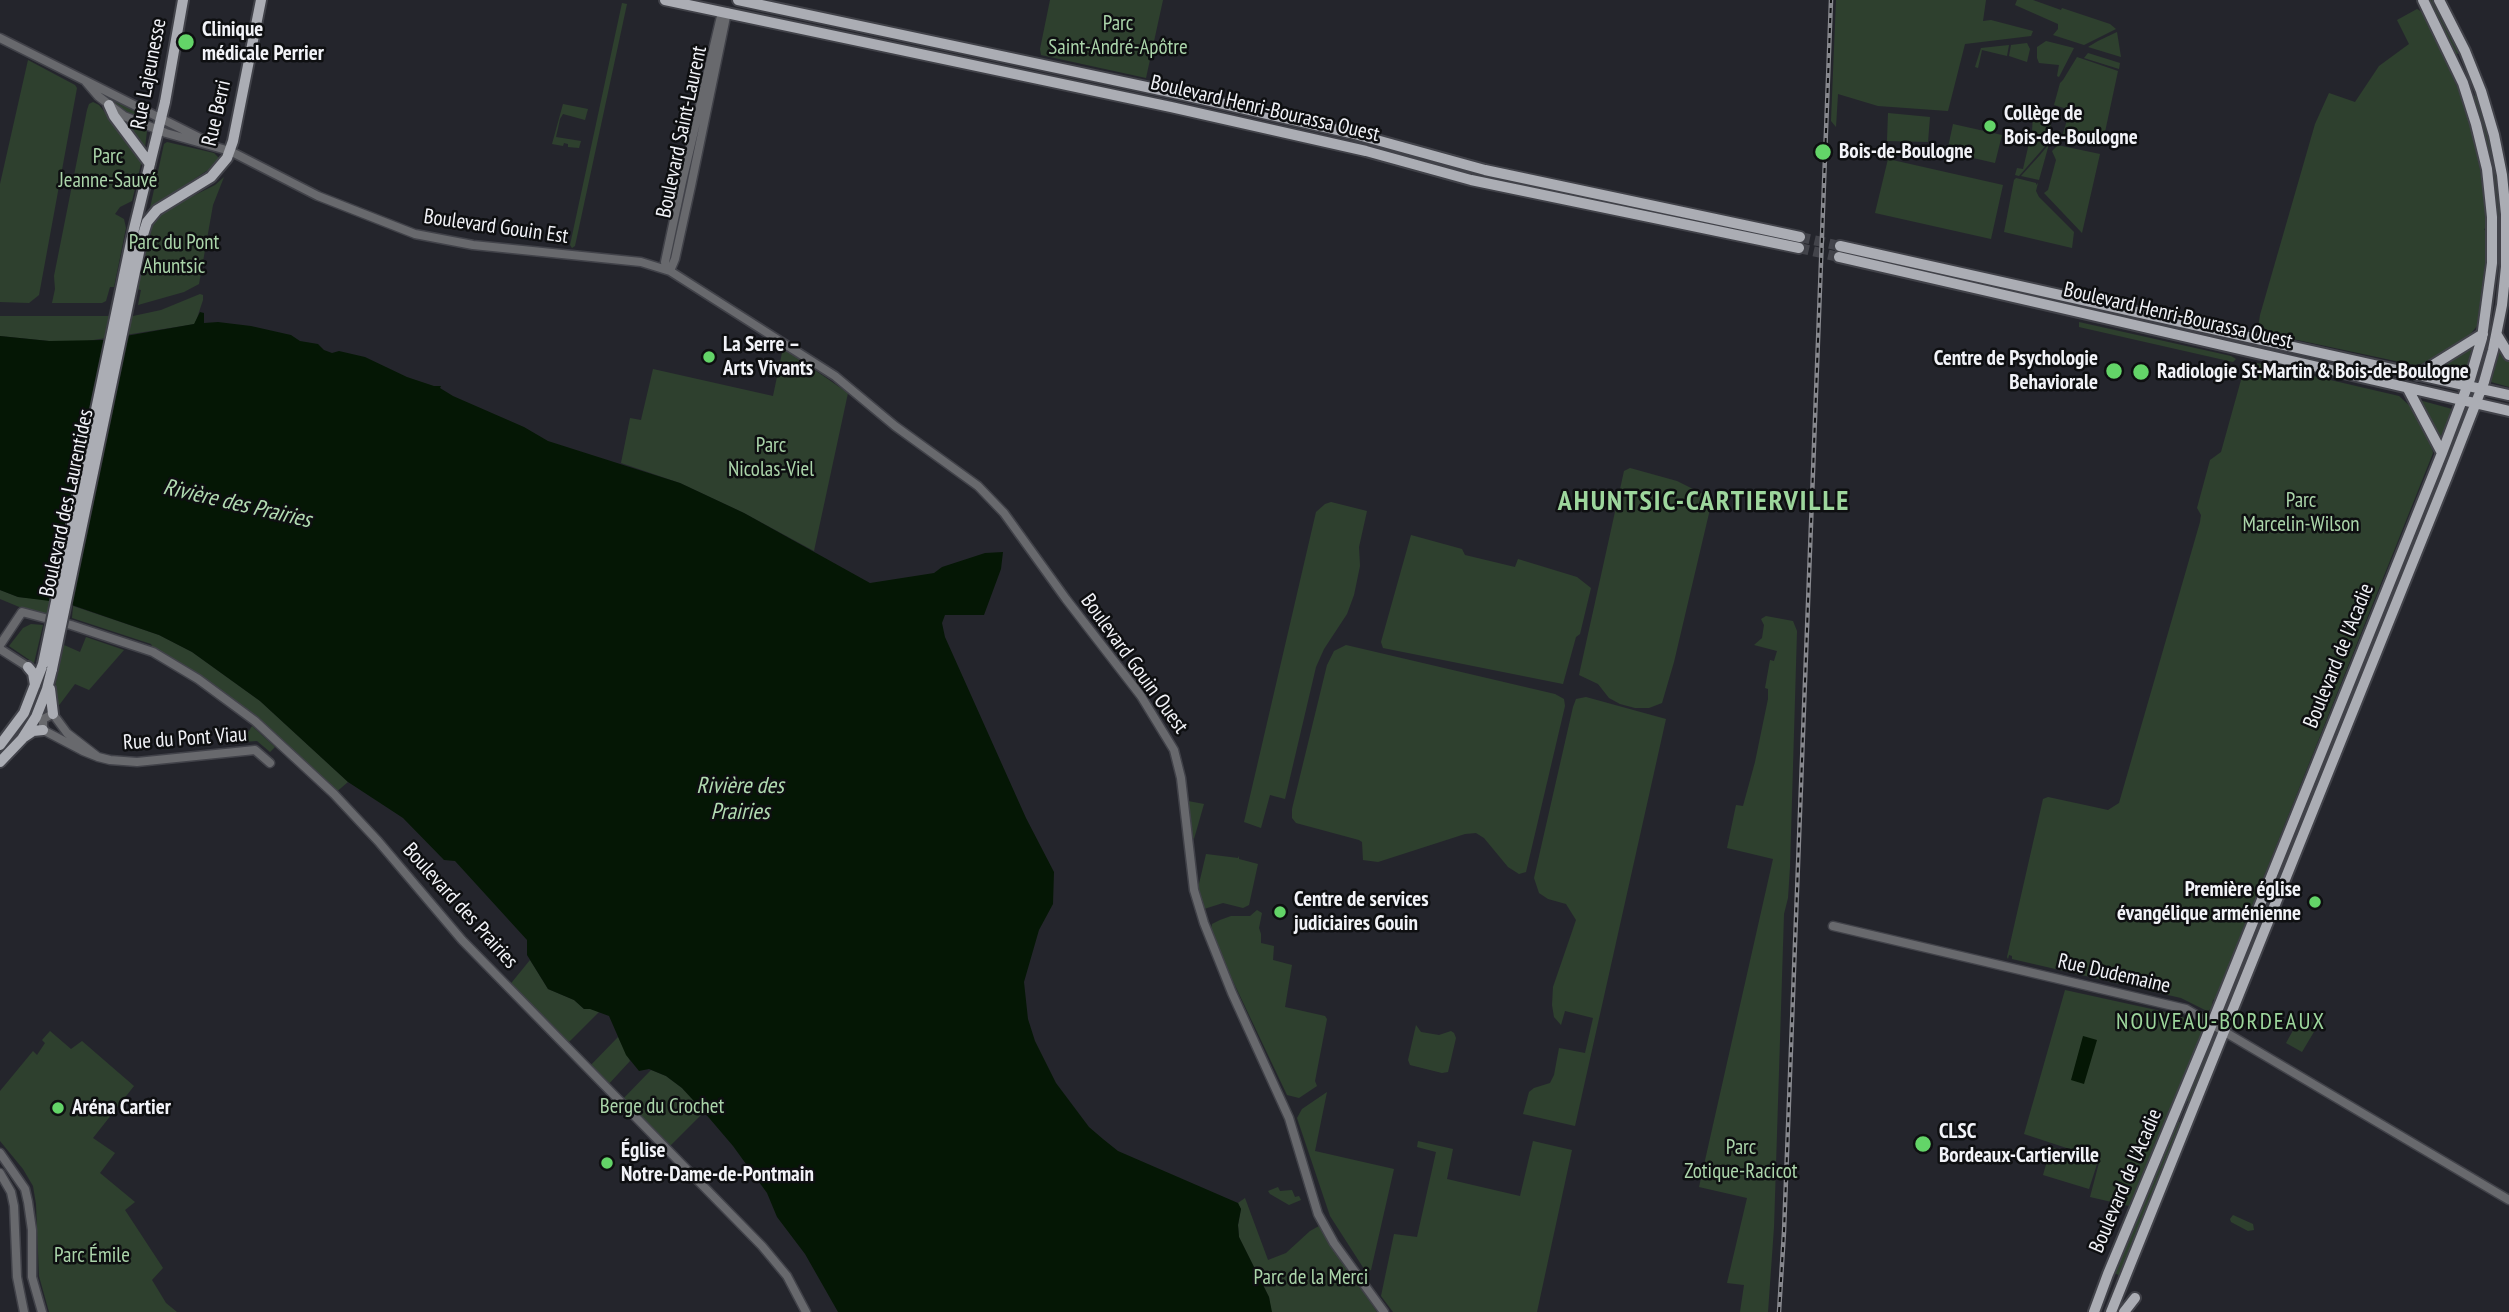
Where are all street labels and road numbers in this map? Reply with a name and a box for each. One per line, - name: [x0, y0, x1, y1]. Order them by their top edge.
- street label: Rue Lajeunesse: [126, 17, 172, 131]
- street label: Boulevard Saint-Laurent: [651, 44, 713, 220]
- street label: Boulevard Henri-Bourassa Ouest: [1148, 70, 1382, 148]
- street label: Rue Berri: [197, 78, 237, 148]
- street label: Boulevard Gouin Est: [422, 204, 570, 250]
- street label: Boulevard Henri-Bourassa Ouest: [2061, 277, 2295, 355]
- street label: Boulevard des Laurentides: [35, 407, 99, 599]
- street label: Boulevard de l'Acadie: [2298, 580, 2380, 732]
- street label: Boulevard Gouin Ouest: [1075, 589, 1193, 739]
- street label: Rue du Pont Viau: [122, 722, 248, 756]
- street label: Boulevard des Prairies: [397, 838, 523, 974]
- street label: Rue Dudemaine: [2055, 949, 2173, 999]
- street label: Boulevard de l'Acadie: [2084, 1105, 2168, 1257]

